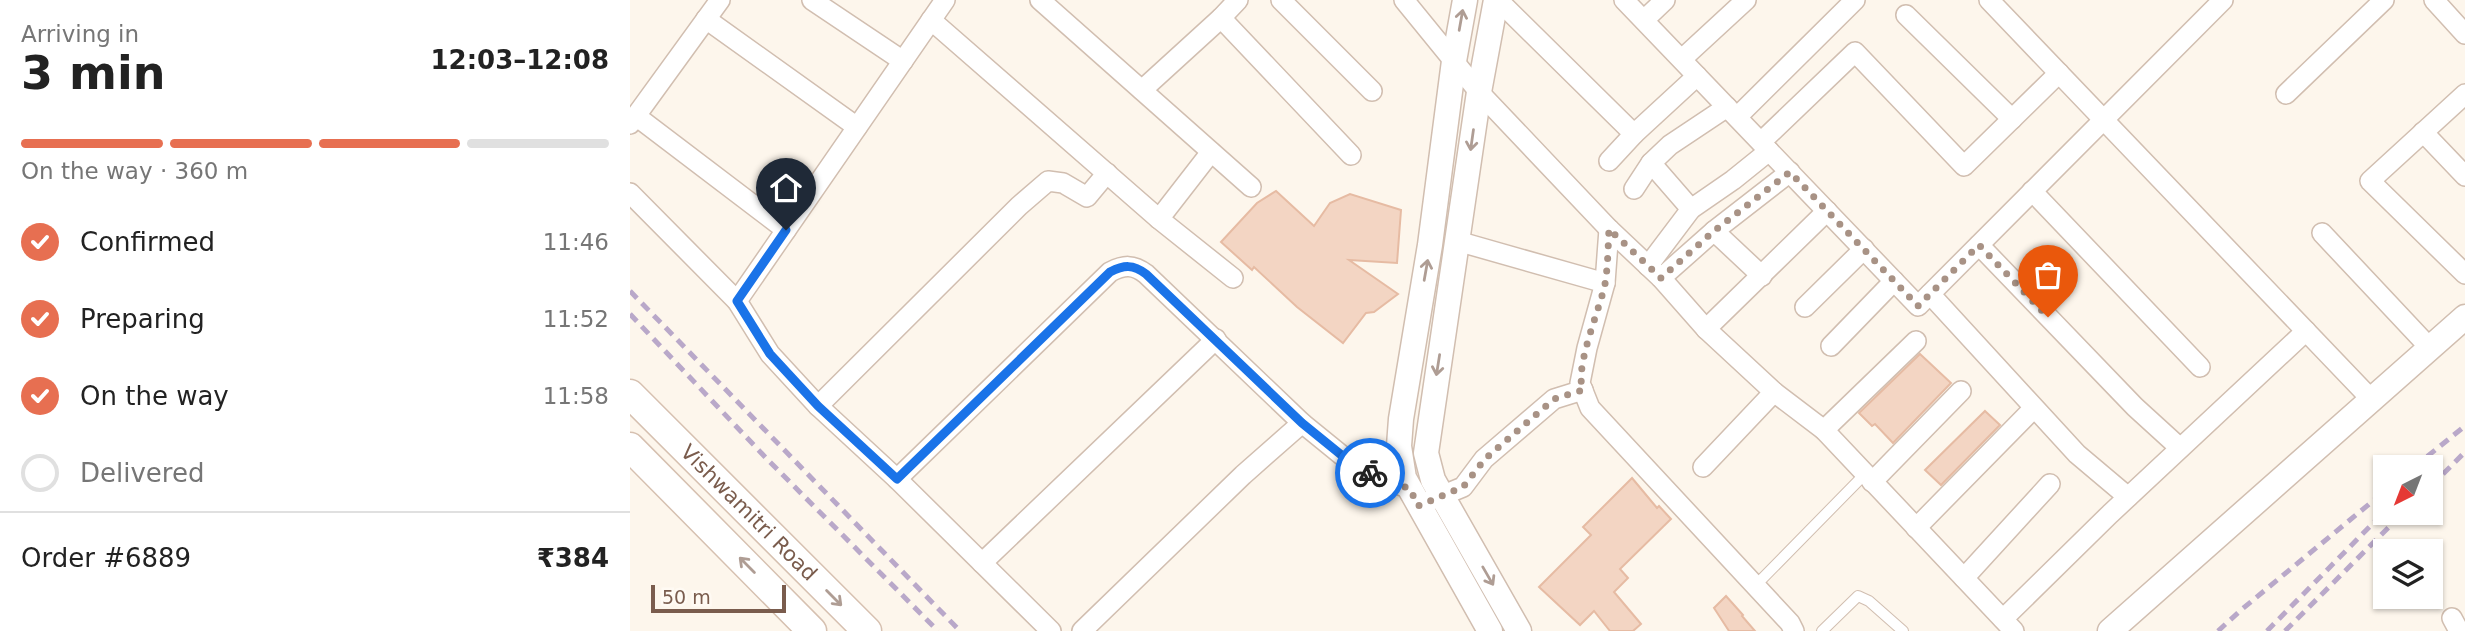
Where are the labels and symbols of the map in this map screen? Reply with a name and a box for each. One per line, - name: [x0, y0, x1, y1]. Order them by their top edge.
- one-way arrow: [1455, 9, 1469, 32]
- one-way arrow: [1465, 128, 1478, 151]
- pin: [756, 158, 816, 230]
- pin: [2018, 245, 2078, 317]
- one-way arrow: [1420, 259, 1433, 281]
- one-way arrow: [1431, 353, 1444, 376]
- courier: [1335, 438, 1405, 508]
- street label: Vishwamitri Road: [676, 440, 822, 586]
- north arrow: [2373, 455, 2443, 525]
- one-way arrow: [738, 557, 755, 574]
- one-way arrow: [1481, 566, 1495, 586]
- scale bar: [651, 582, 786, 614]
- one-way arrow: [825, 590, 842, 607]

